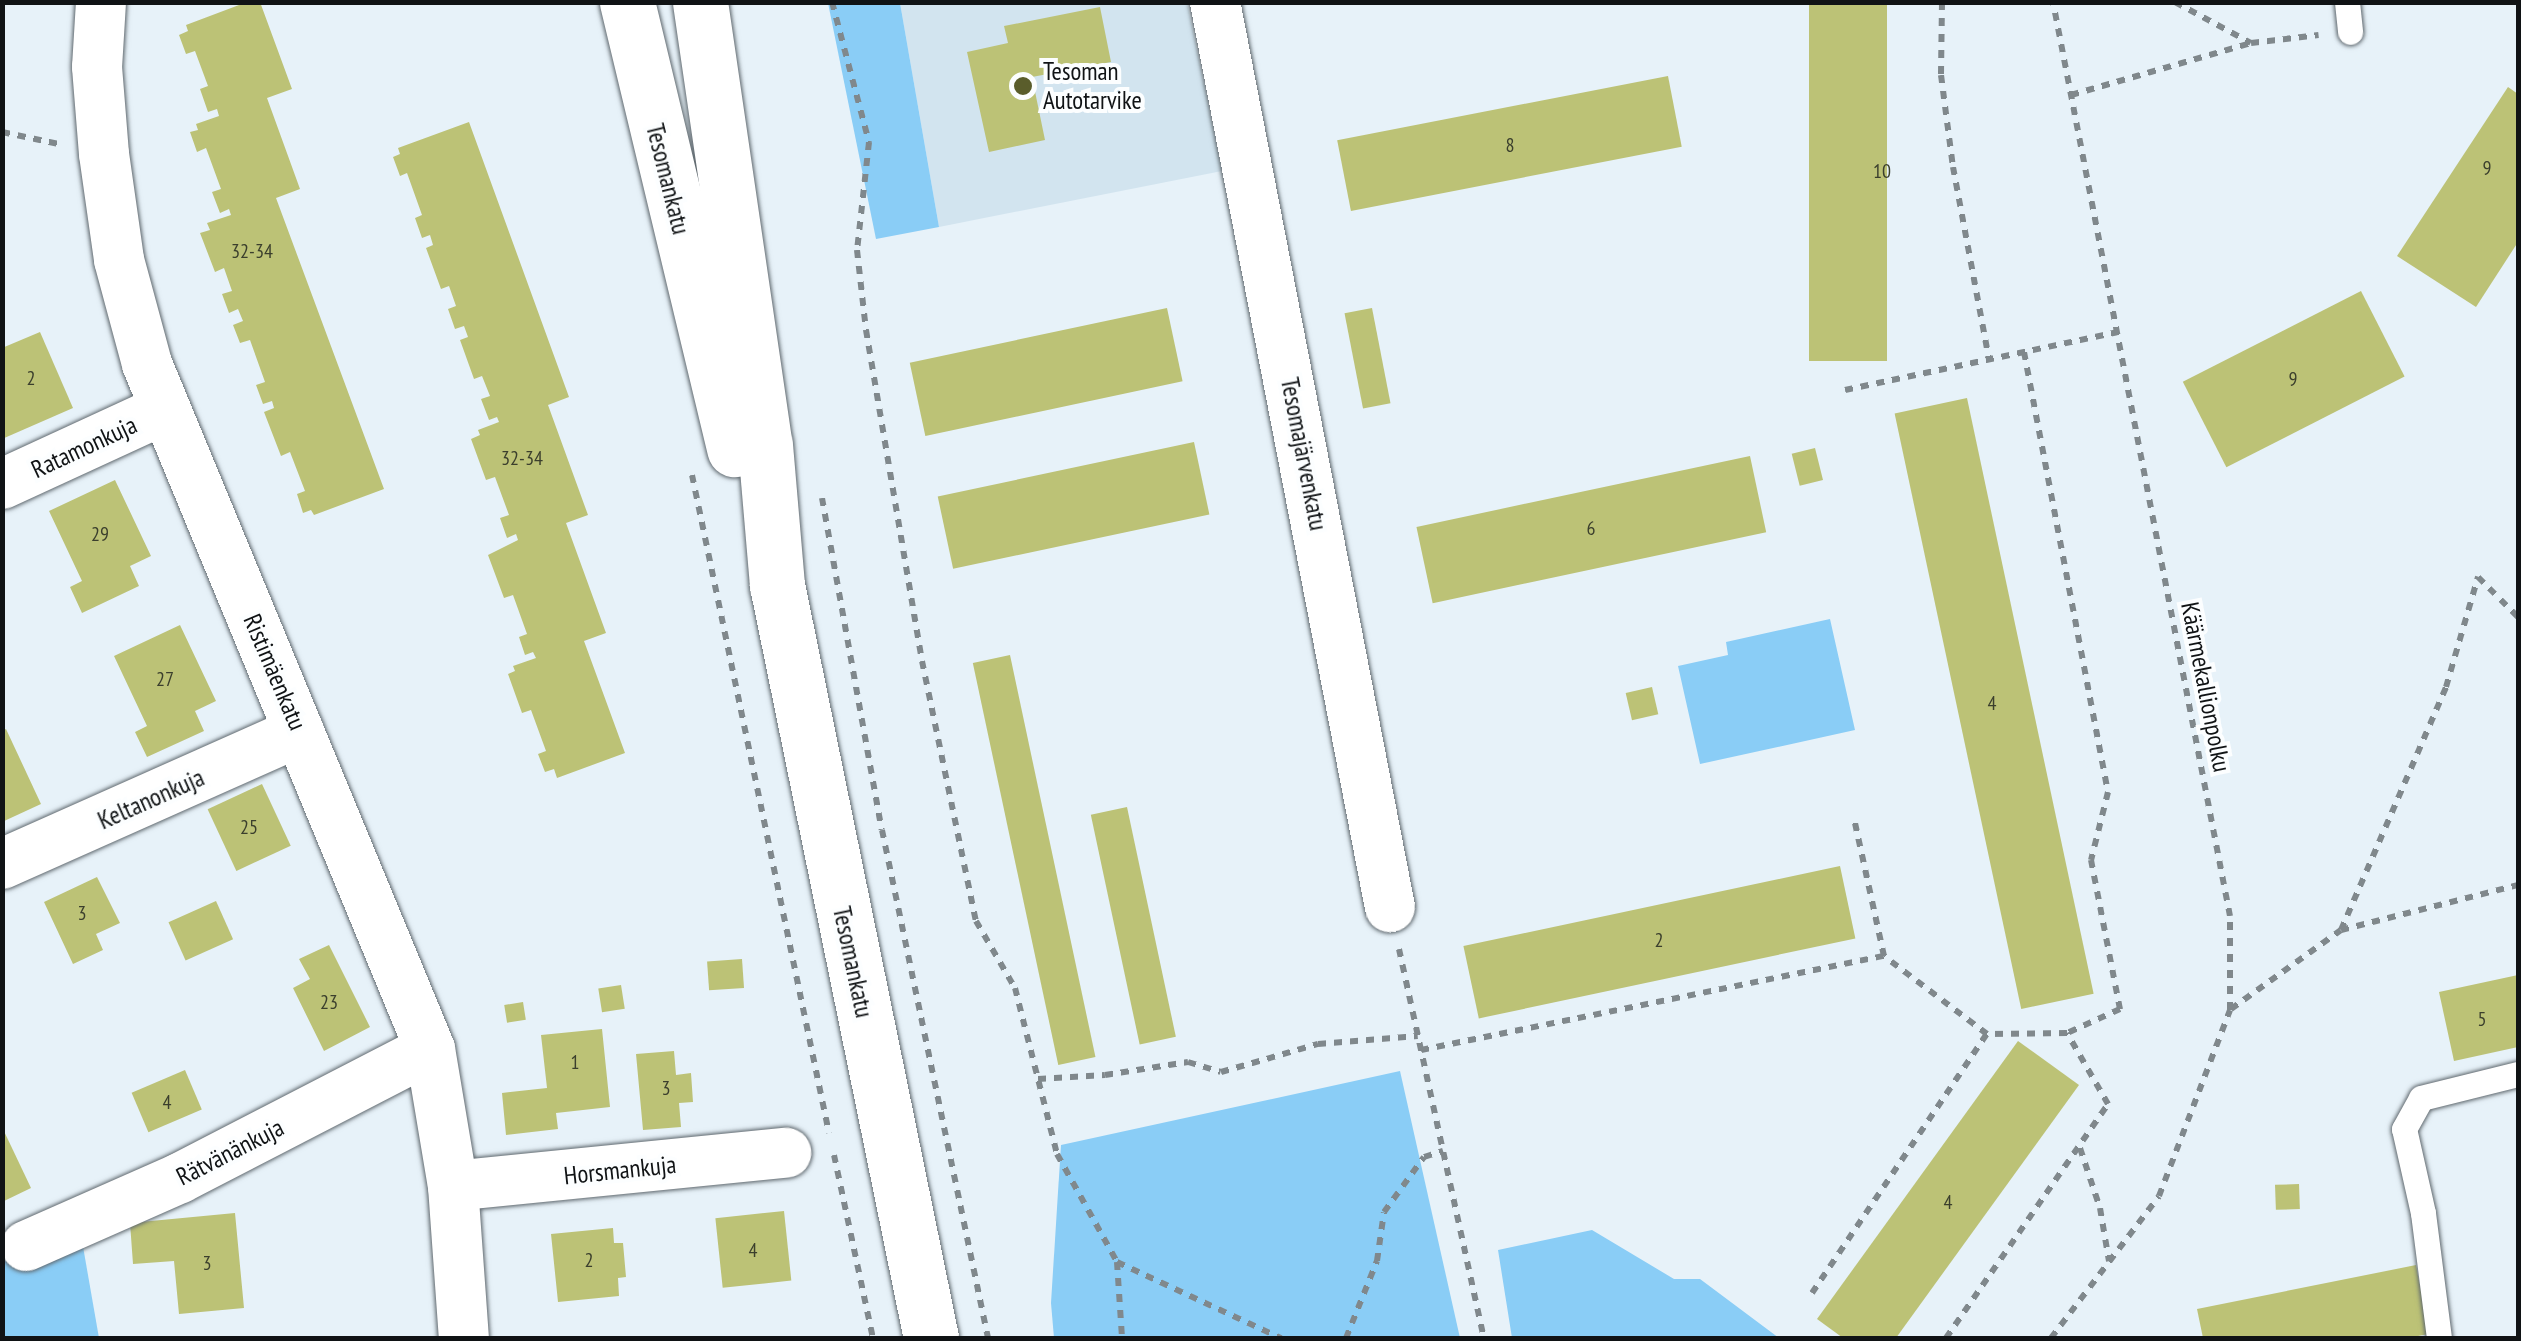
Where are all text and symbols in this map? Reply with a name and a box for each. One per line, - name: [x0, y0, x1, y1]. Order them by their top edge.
- place label: Tesoman Autotarvike: [1043, 57, 1142, 116]
- marker: Tesoman Autotarvike: [1012, 75, 1034, 97]
- street label: Tesomankatu: [640, 121, 696, 237]
- house number: 8: [1506, 133, 1514, 157]
- house number: 9: [2483, 156, 2491, 180]
- house number: 10: [1873, 159, 1891, 183]
- house number: 32-34: [231, 239, 273, 263]
- house number: 2: [27, 366, 35, 390]
- house number: 9: [2289, 367, 2297, 391]
- street label: Tesomajärvenkatu: [1274, 375, 1334, 533]
- street label: Ratamonkuja: [27, 410, 141, 484]
- house number: 32-34: [501, 446, 543, 470]
- house number: 6: [1587, 516, 1595, 540]
- house number: 29: [91, 522, 109, 546]
- street label: Käärmekallionpolku: [2175, 600, 2237, 774]
- street label: Ristimäenkatu: [237, 609, 313, 735]
- house number: 27: [156, 667, 174, 691]
- house number: 4: [1988, 691, 1996, 715]
- street label: Keltanonkuja: [93, 762, 209, 836]
- house number: 25: [240, 815, 258, 839]
- house number: 3: [78, 901, 86, 925]
- street label: Tesomankatu: [827, 904, 879, 1020]
- house number: 2: [1655, 928, 1663, 952]
- house number: 23: [320, 990, 338, 1014]
- house number: 5: [2478, 1007, 2486, 1031]
- house number: 1: [571, 1050, 579, 1074]
- house number: 3: [662, 1076, 670, 1100]
- house number: 4: [163, 1090, 171, 1114]
- street label: Rätvänänkuja: [171, 1112, 289, 1192]
- street label: Horsmankuja: [562, 1149, 678, 1191]
- house number: 4: [1944, 1190, 1952, 1214]
- house number: 4: [749, 1238, 757, 1262]
- house number: 2: [585, 1248, 593, 1272]
- house number: 3: [203, 1251, 211, 1275]

